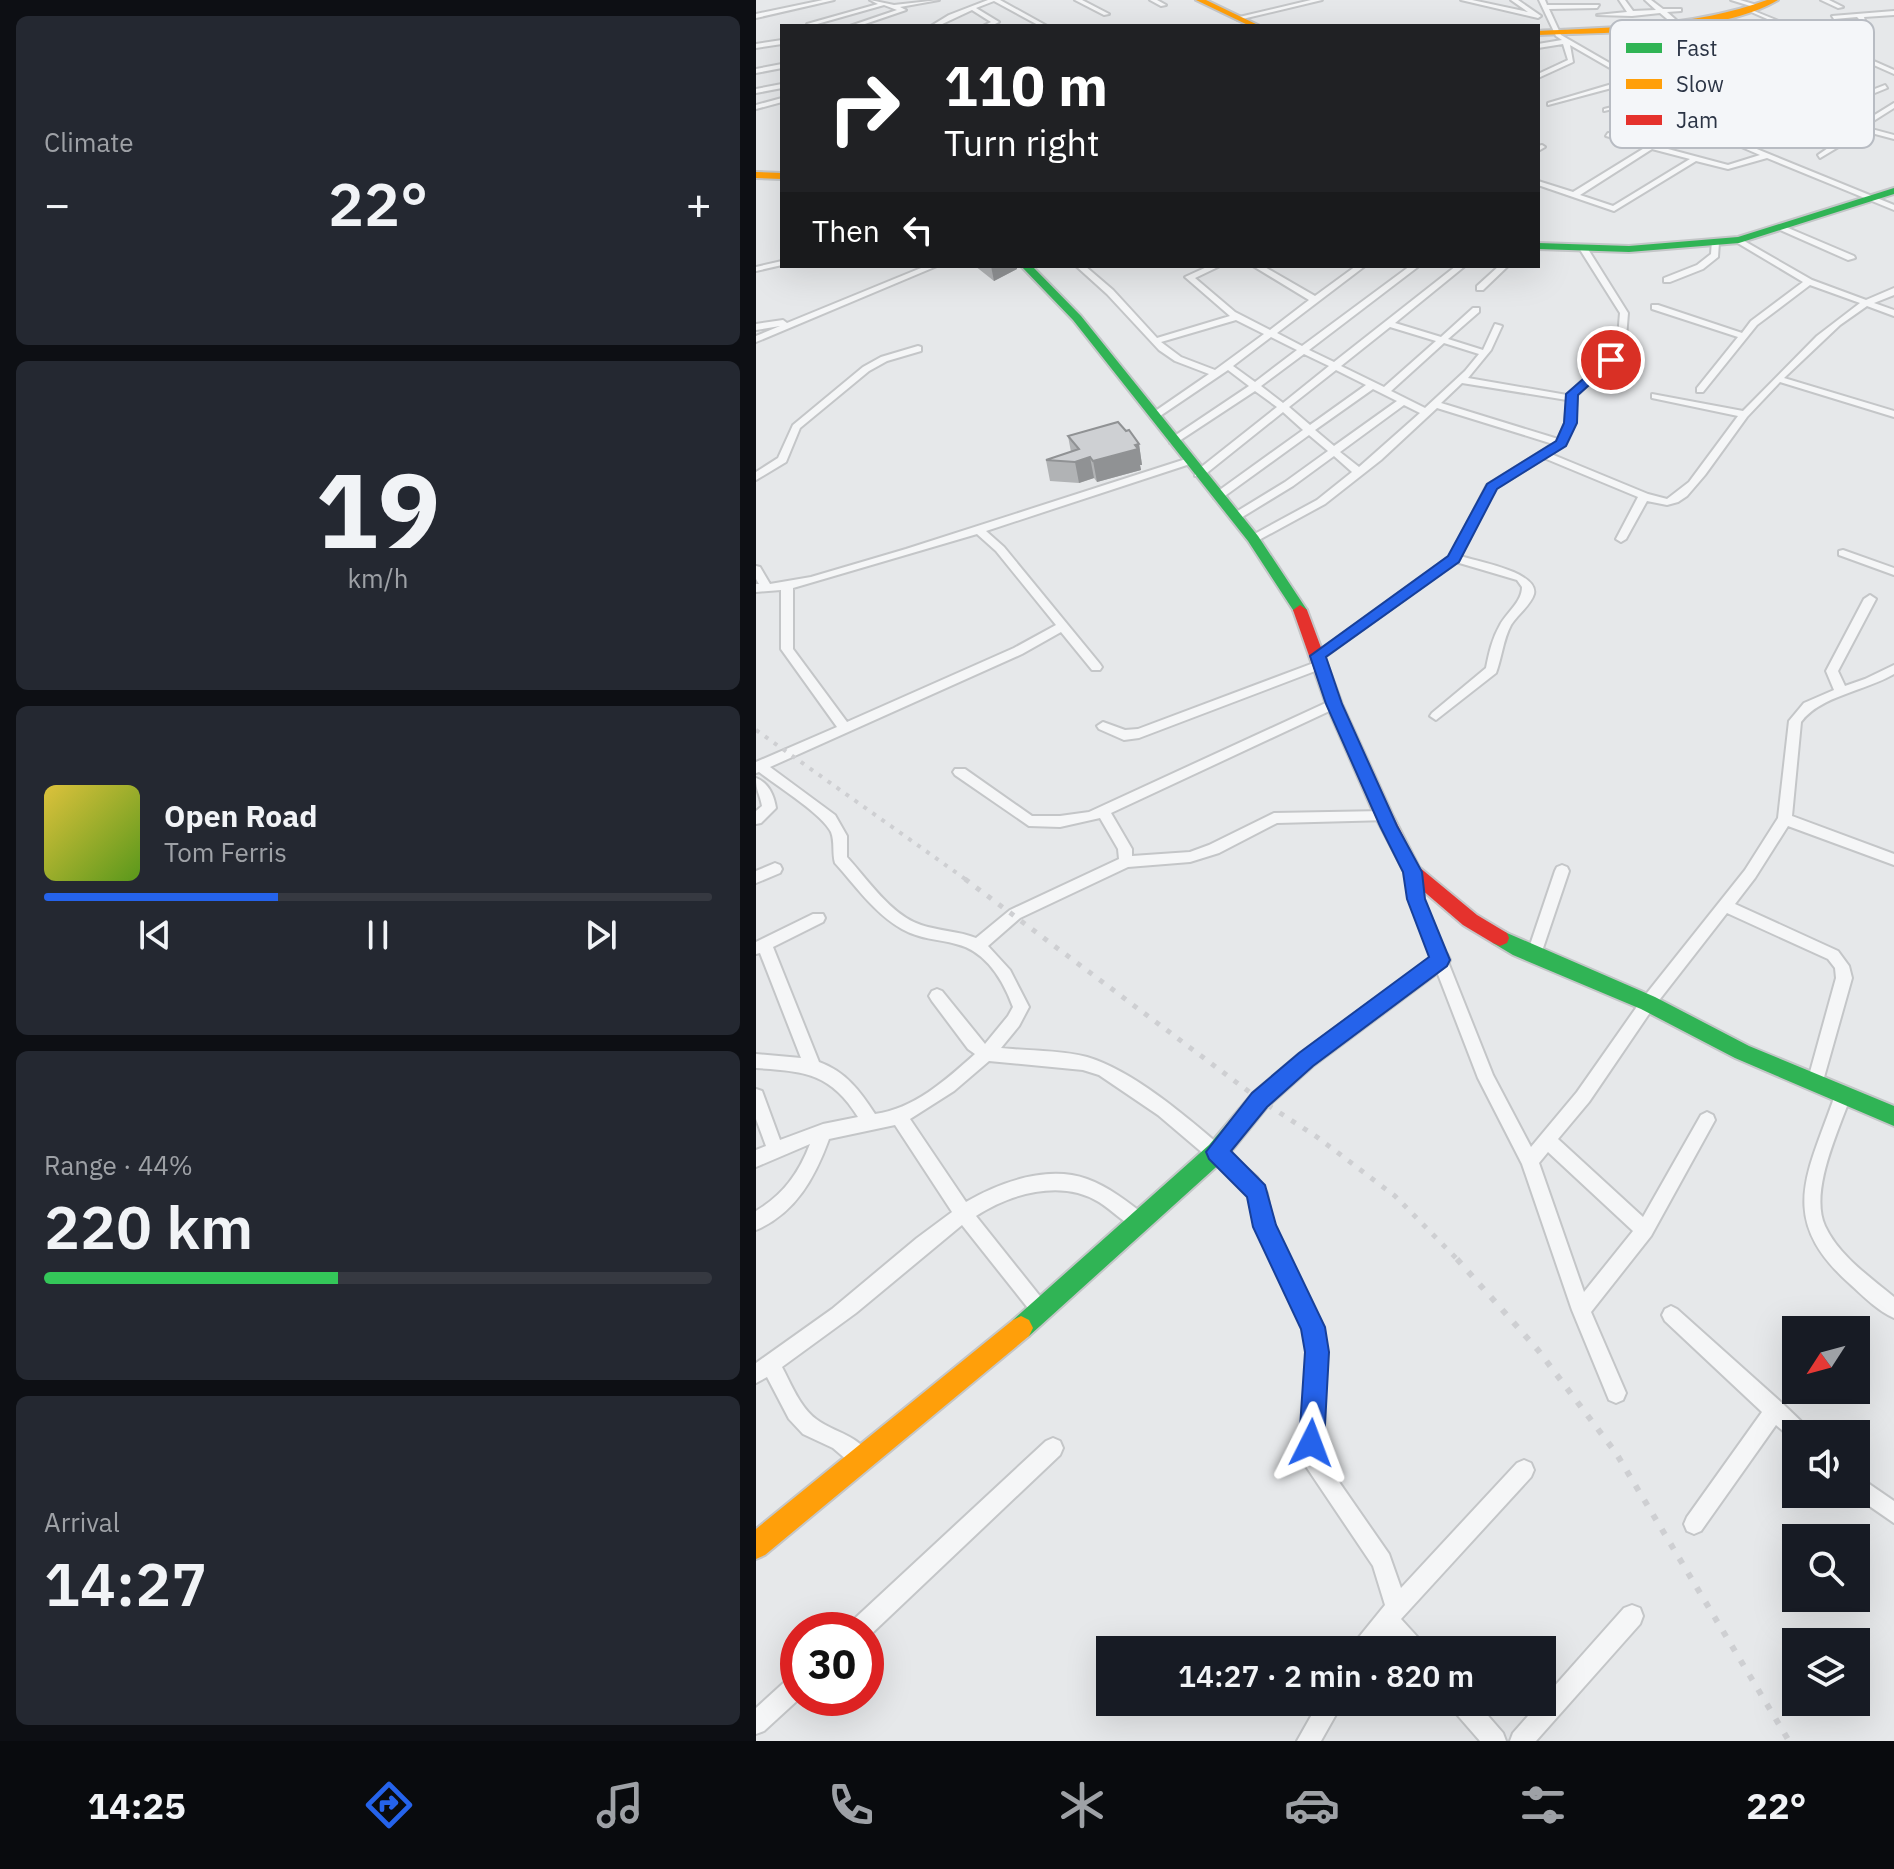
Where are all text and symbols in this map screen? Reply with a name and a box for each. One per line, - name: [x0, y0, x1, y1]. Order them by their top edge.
- legend: [1610, 20, 1874, 148]
- text: Fast: [1676, 33, 1717, 62]
- text: 110 m: [944, 49, 1108, 121]
- icon: right: [812, 56, 916, 160]
- text: Slow: [1676, 69, 1724, 98]
- text: Jam: [1676, 105, 1718, 134]
- text: Turn right: [944, 119, 1100, 166]
- text: Climate: [44, 125, 134, 159]
- text: 22°: [328, 164, 428, 243]
- text: −: [44, 175, 70, 232]
- text: +: [686, 175, 712, 232]
- icon: left: [896, 208, 940, 252]
- text: Then: [812, 211, 880, 250]
- pin: [1577, 326, 1645, 394]
- icon: arrive: [1589, 338, 1633, 382]
- text: 19: [316, 441, 440, 577]
- text: km/h: [347, 561, 409, 595]
- text: Open Road: [164, 796, 317, 835]
- text: Tom Ferris: [164, 835, 287, 869]
- icon: previous: [133, 913, 177, 957]
- icon: pause: [356, 913, 400, 957]
- icon: next: [579, 913, 623, 957]
- text: Range · 44%: [44, 1148, 193, 1182]
- text: 220 km: [44, 1187, 253, 1266]
- north arrow: [1782, 1316, 1870, 1404]
- map controls: [1782, 1316, 1870, 1716]
- position arrow: [1269, 1401, 1353, 1485]
- button: sound: [1782, 1420, 1870, 1508]
- text: Arrival: [44, 1505, 120, 1539]
- button: search: [1782, 1524, 1870, 1612]
- text: 14:27: [44, 1544, 207, 1623]
- speed limit sign: 30: [780, 1612, 884, 1716]
- button: layers: [1782, 1628, 1870, 1716]
- text: 14:27 · 2 min · 820 m: [1178, 1656, 1474, 1695]
- icon: directions: [361, 1777, 417, 1833]
- icon: music: [592, 1777, 648, 1833]
- icon: phone: [823, 1777, 879, 1833]
- icon: climate: [1054, 1777, 1110, 1833]
- icon: car: [1284, 1777, 1340, 1833]
- icon: filters: [1515, 1777, 1571, 1833]
- text: 14:25: [87, 1782, 186, 1829]
- text: 22°: [1746, 1782, 1806, 1829]

